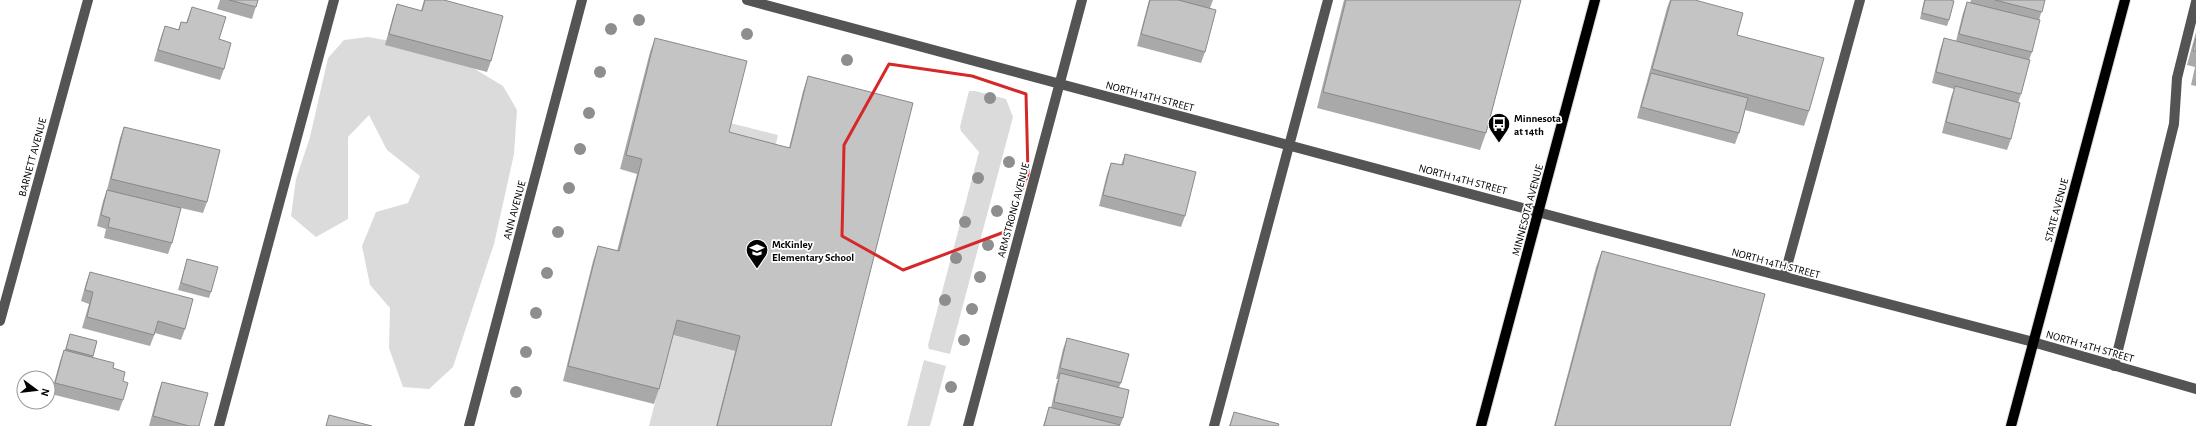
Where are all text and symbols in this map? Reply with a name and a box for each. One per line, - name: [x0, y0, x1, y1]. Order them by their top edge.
- street label: NORTH 14TH STREET: [1104, 79, 1196, 114]
- bus stop icon: Minnesota at 14th: [1486, 111, 1512, 144]
- place label: Minnesota at 14th: [1514, 113, 1562, 137]
- street label: BARNETT AVENUE: [17, 116, 48, 198]
- street label: ARMSTRONG AVENUE: [996, 161, 1032, 259]
- street label: NORTH 14TH STREET: [1417, 162, 1509, 197]
- street label: MINNESOTA AVENUE: [1510, 163, 1545, 257]
- street label: STATE AVENUE: [2043, 176, 2070, 243]
- street label: ANN AVENUE: [501, 179, 528, 241]
- school or university icon: McKinley Elementary School: [744, 237, 770, 270]
- place label: McKinley Elementary School: [772, 239, 854, 263]
- street label: NORTH 14TH STREET: [1730, 246, 1822, 281]
- street label: NORTH 14TH STREET: [2045, 329, 2136, 364]
- north arrow: [16, 370, 56, 410]
- text: N: [39, 387, 51, 398]

